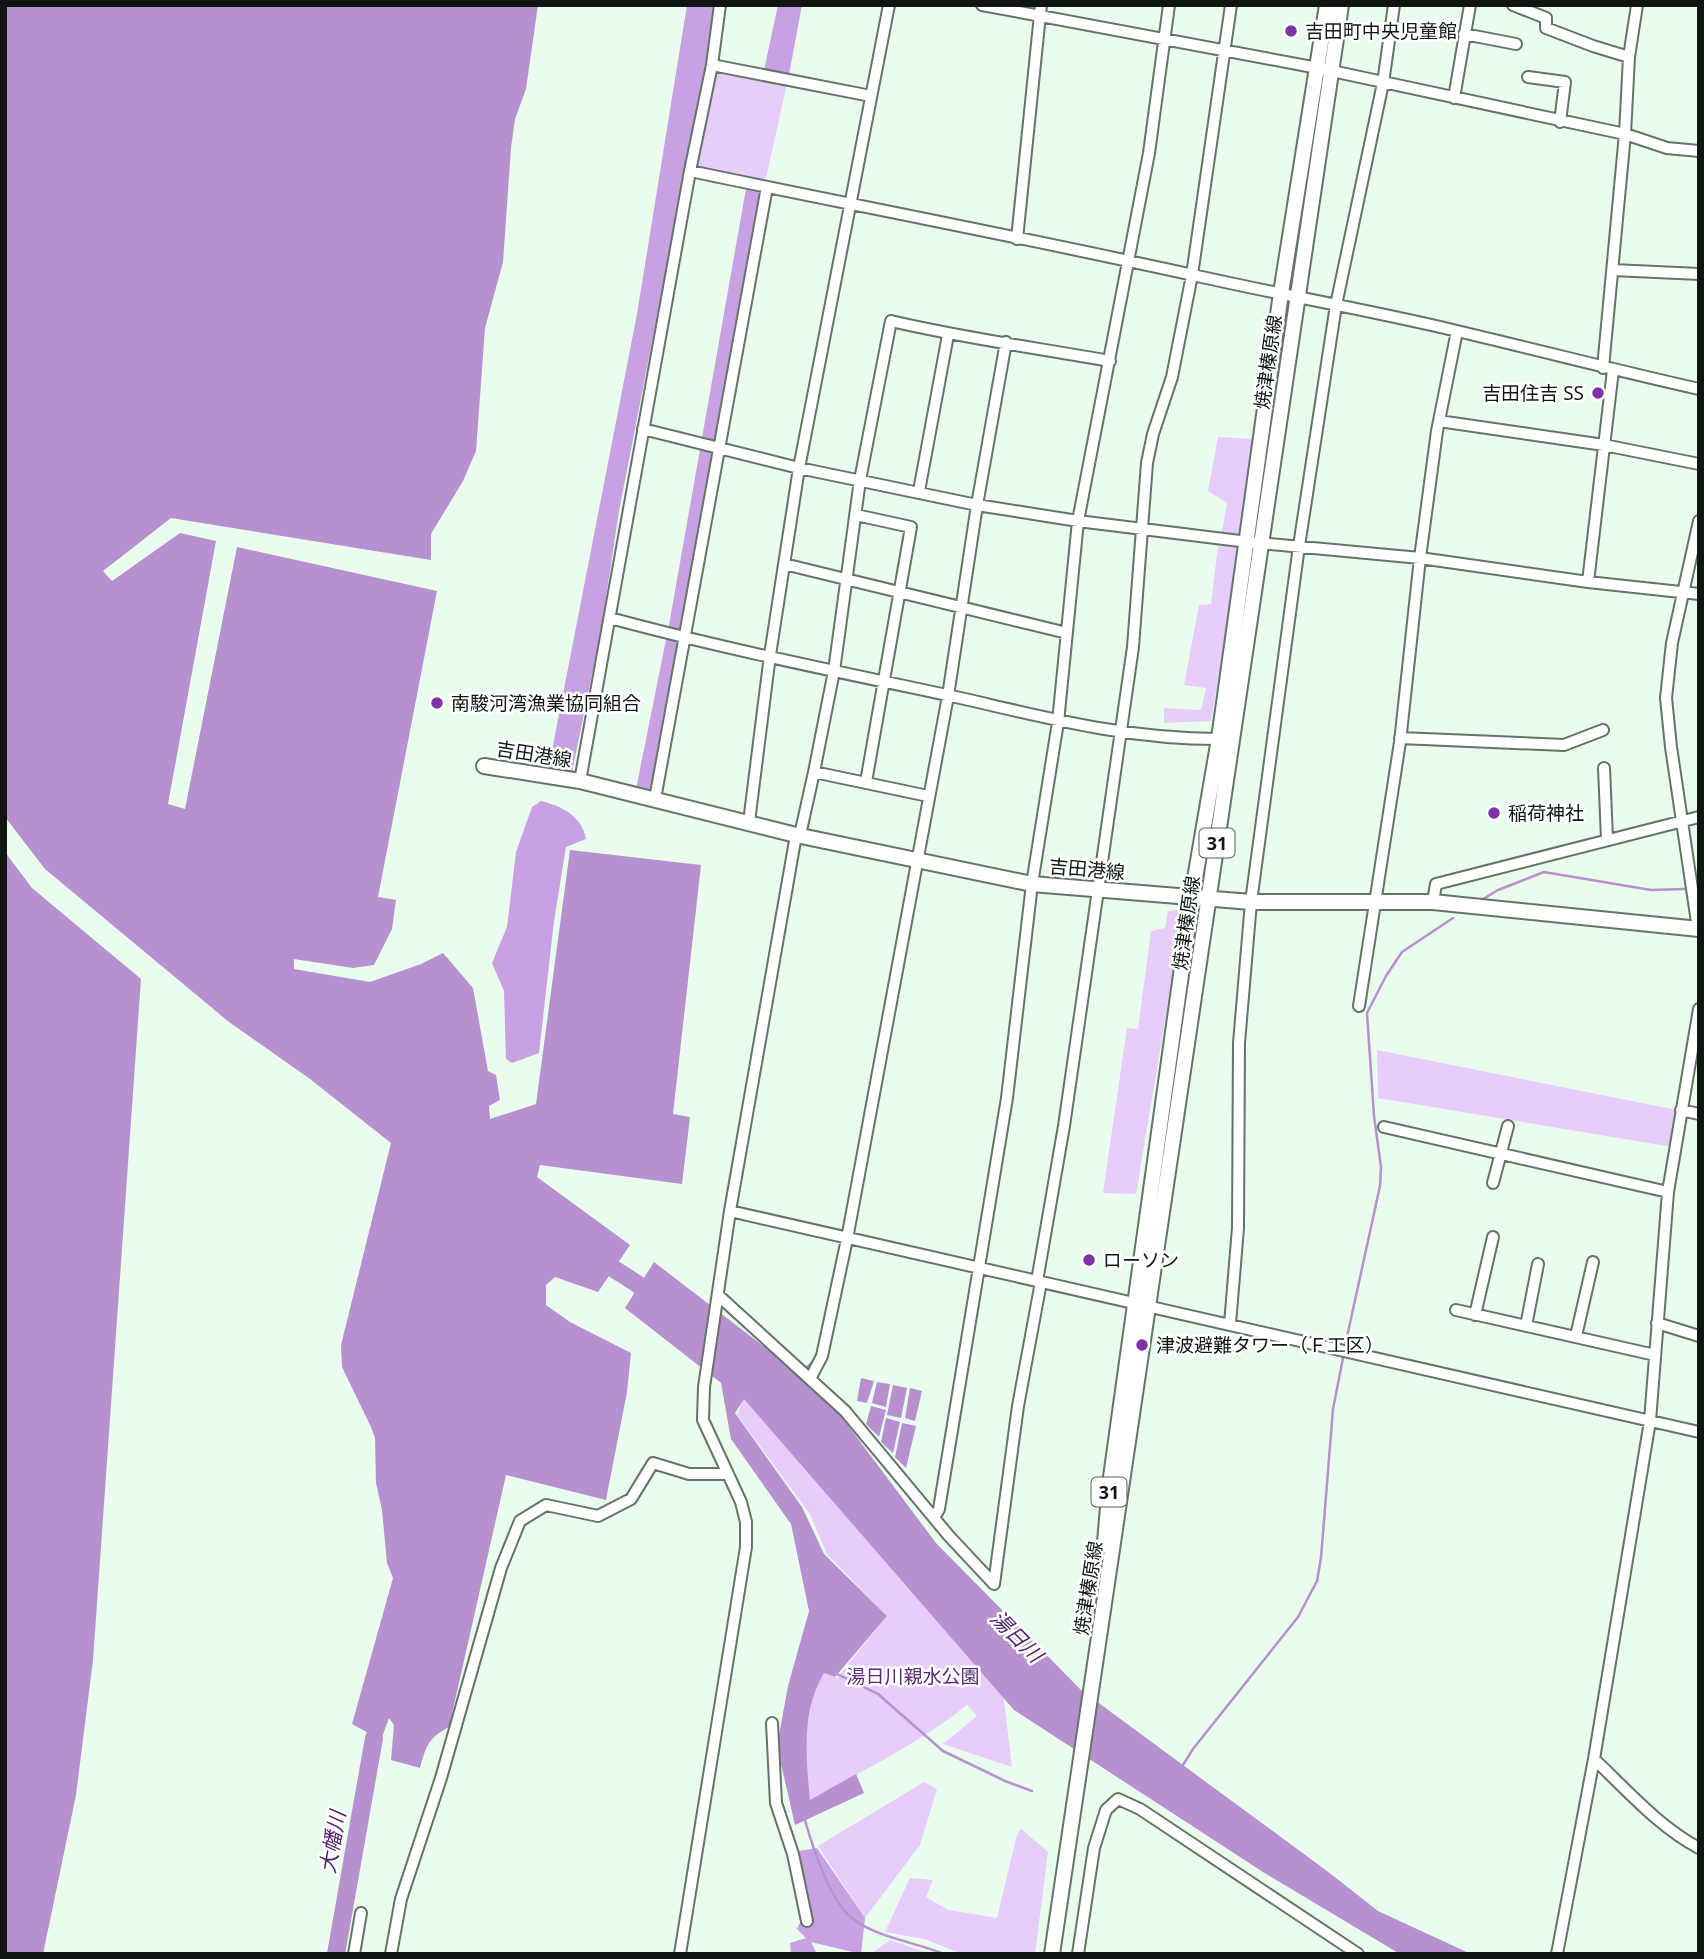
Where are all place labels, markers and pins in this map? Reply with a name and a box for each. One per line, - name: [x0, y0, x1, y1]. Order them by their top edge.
- place label: 吉田町中央児童館: [1305, 18, 1457, 44]
- marker: 吉田町中央児童館: [1283, 23, 1299, 39]
- place label: 吉田住吉 SS: [1482, 380, 1584, 406]
- marker: 吉田住吉 SS: [1590, 385, 1606, 401]
- place label: 南駿河湾漁業協同組合: [451, 690, 641, 716]
- marker: 南駿河湾漁業協同組合: [429, 695, 445, 711]
- place label: 稲荷神社: [1508, 800, 1584, 826]
- marker: 稲荷神社: [1486, 805, 1502, 821]
- place label: ローソン: [1103, 1247, 1179, 1273]
- marker: ローソン: [1081, 1252, 1097, 1268]
- place label: 津波避難タワー（Ｆ工区）: [1156, 1332, 1384, 1358]
- marker: 津波避難タワー（Ｆ工区）: [1134, 1337, 1150, 1353]

